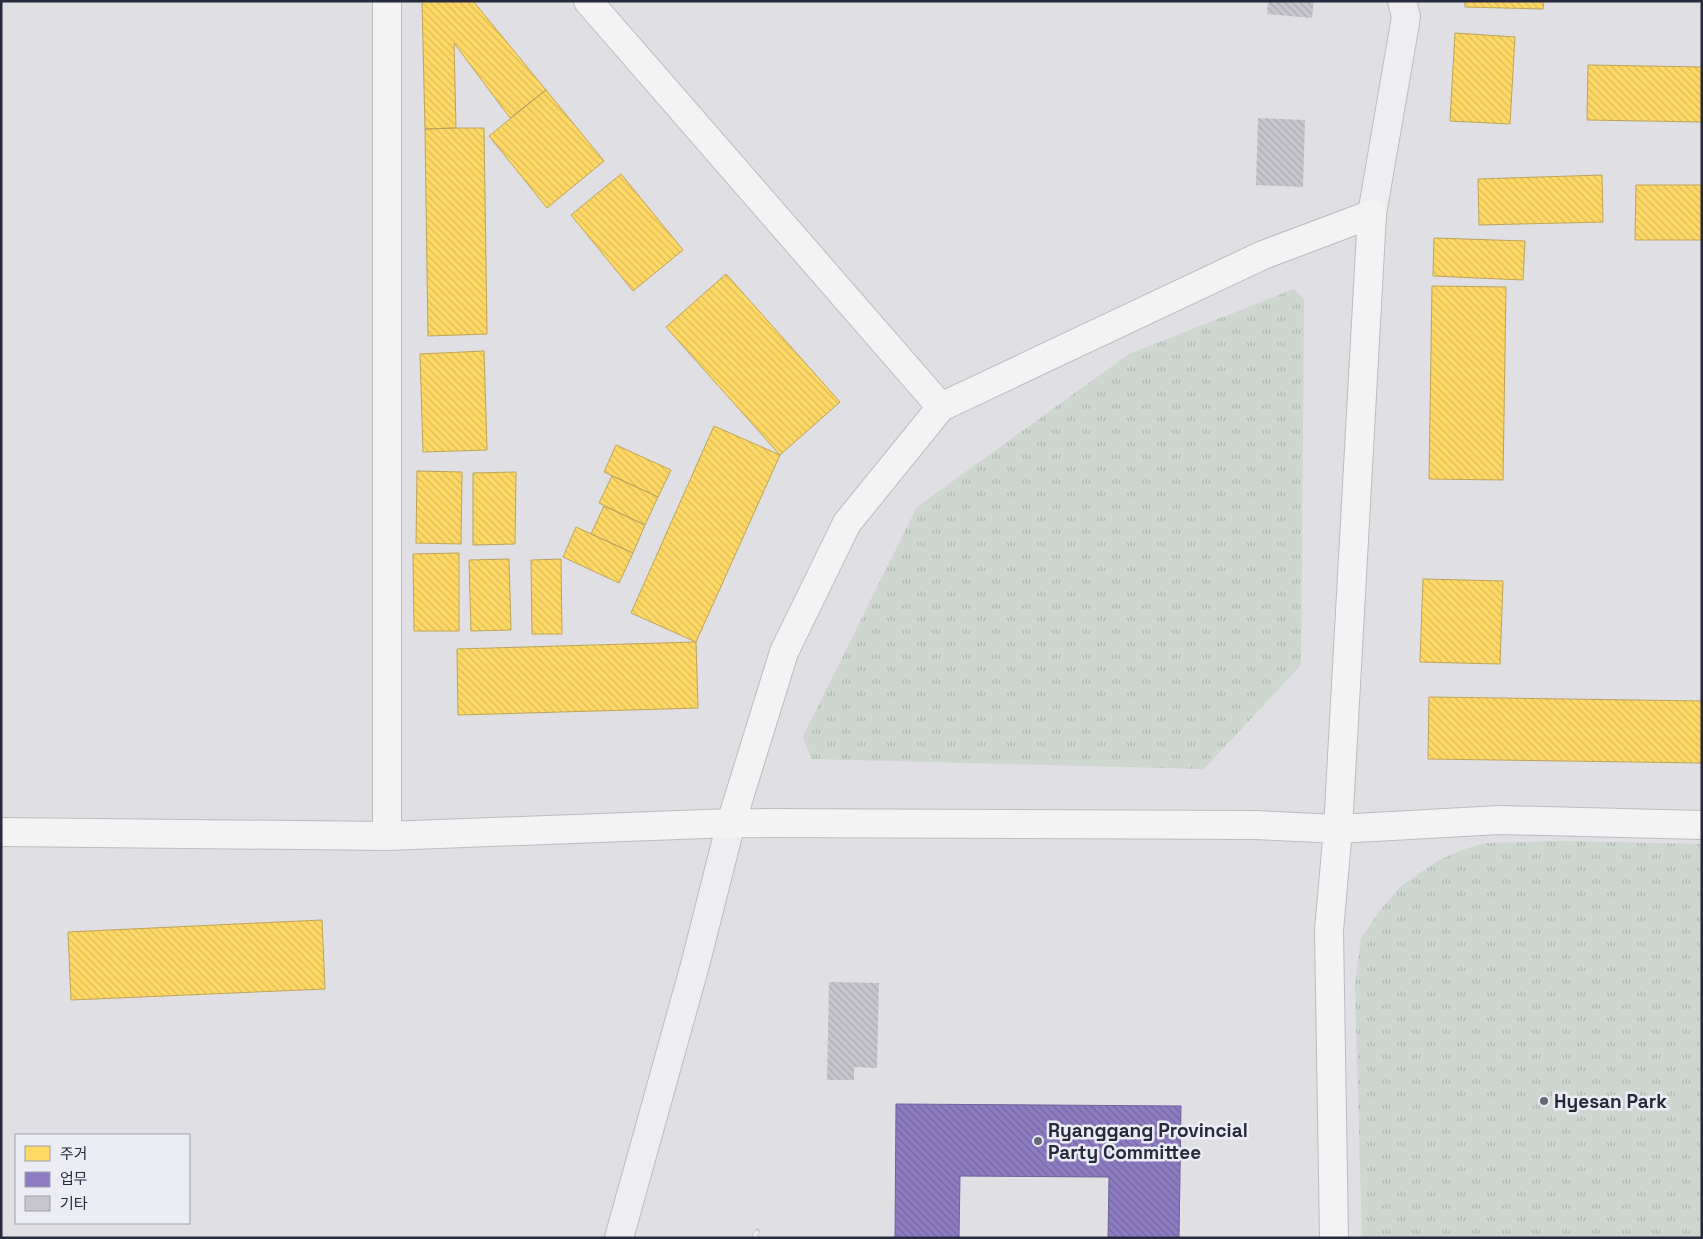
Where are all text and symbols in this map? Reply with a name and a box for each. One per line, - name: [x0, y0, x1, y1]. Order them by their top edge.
- place label: Hyesan Park: [1554, 1089, 1667, 1114]
- marker: Hyesan Park: [1538, 1095, 1550, 1107]
- place label: Ryanggang Provincial Party Committee: [1048, 1118, 1248, 1165]
- legend: [15, 1134, 190, 1224]
- marker: Ryanggang Provincial Party Committee: [1032, 1135, 1044, 1147]
- text: 주거: [60, 1144, 88, 1163]
- text: 업무: [60, 1169, 88, 1188]
- text: 기타: [60, 1194, 88, 1213]

